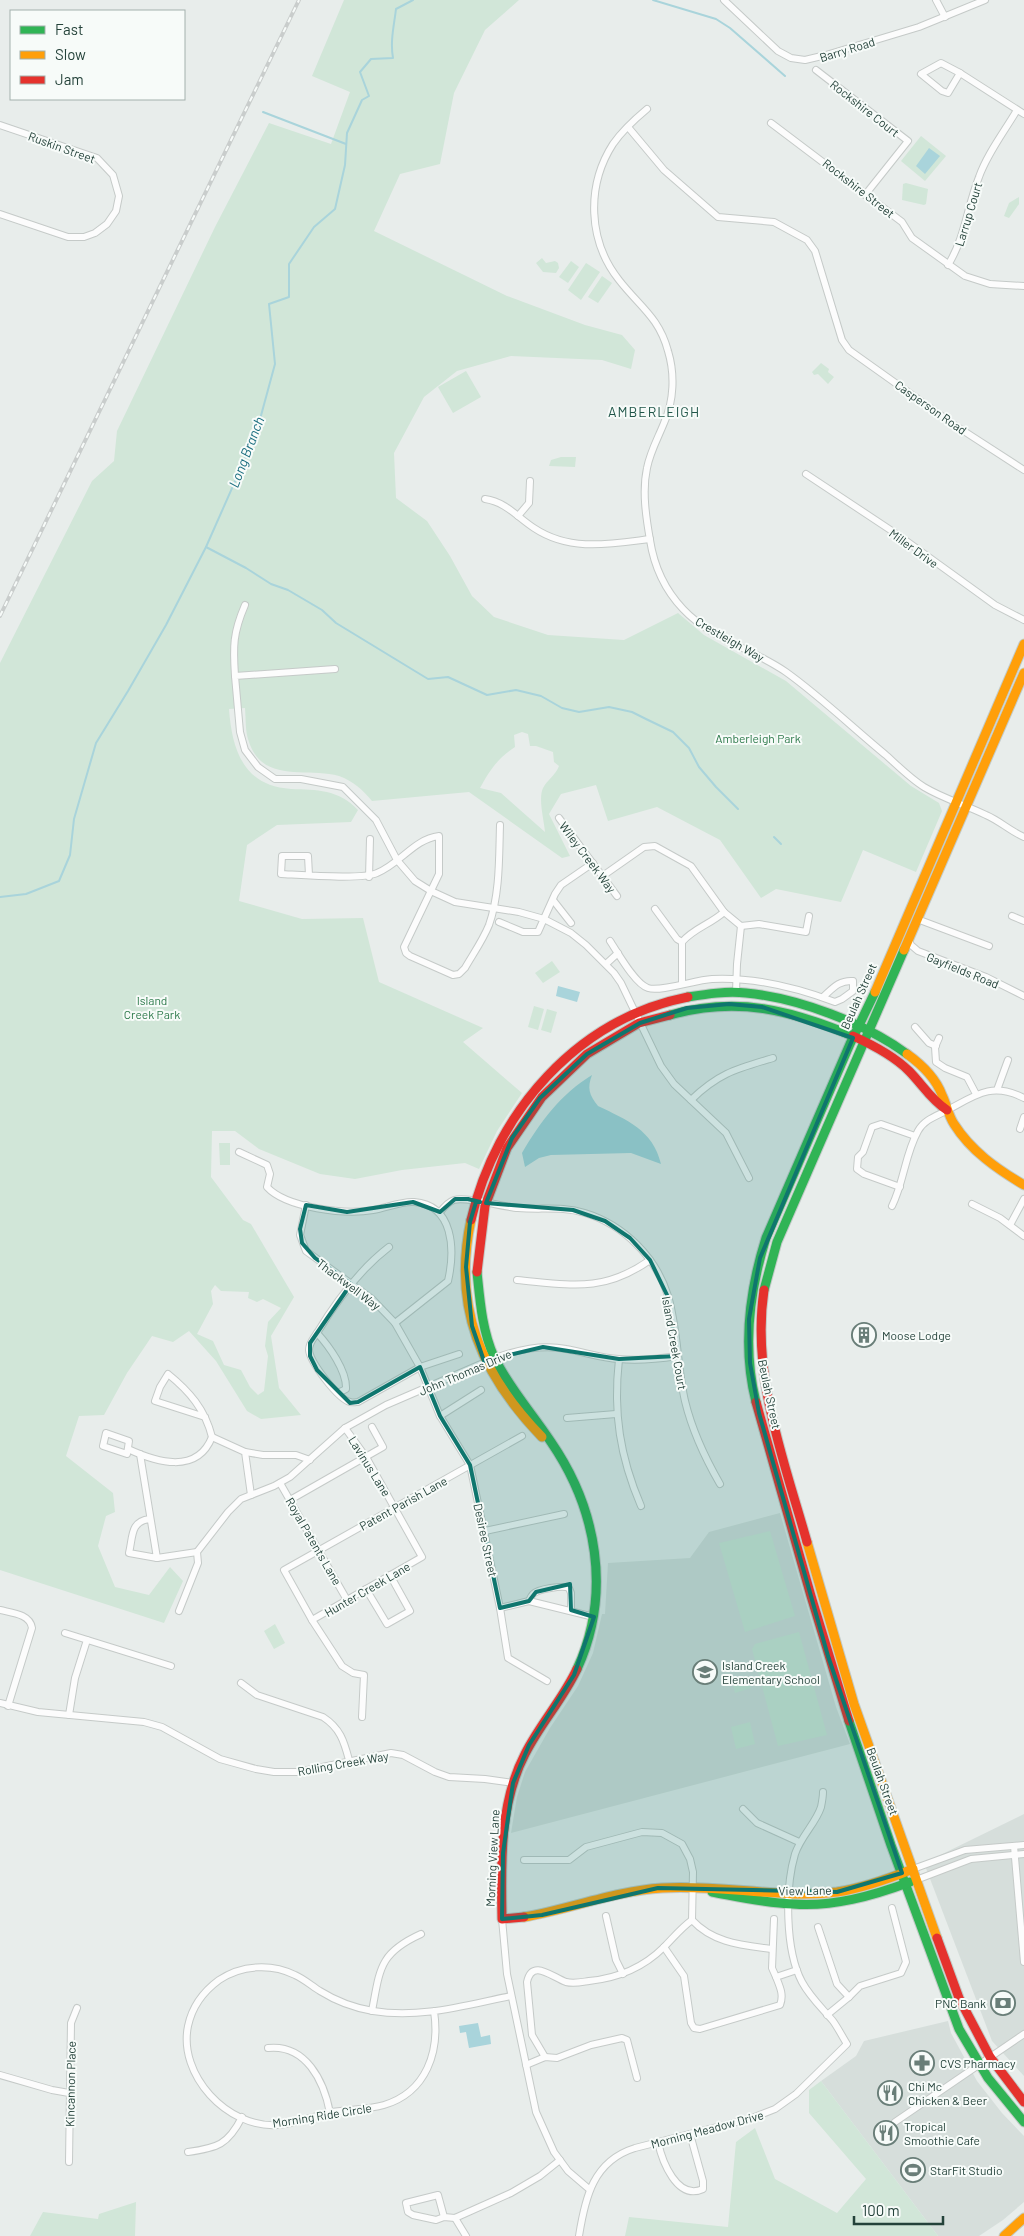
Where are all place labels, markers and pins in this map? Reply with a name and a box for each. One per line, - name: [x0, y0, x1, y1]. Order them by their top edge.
- building icon: Moose Lodge: [851, 1322, 877, 1348]
- place label: Moose Lodge: [882, 1328, 951, 1342]
- place label: Island Creek Elementary School: [722, 1658, 820, 1686]
- school or university icon: Island Creek Elementary School: [692, 1659, 718, 1685]
- bank icon: PNC Bank: [990, 1990, 1016, 2016]
- place label: PNC Bank: [935, 1996, 986, 2010]
- pharmacy icon: CVS Pharmacy: [909, 2050, 935, 2076]
- place label: CVS Pharmacy: [940, 2056, 1016, 2070]
- place label: Chi Mc Chicken & Beer: [908, 2079, 988, 2107]
- restaurant icon: Chi Mc Chicken & Beer: [877, 2080, 903, 2106]
- place label: Tropical Smoothie Cafe: [904, 2119, 980, 2147]
- restaurant icon: Tropical Smoothie Cafe: [873, 2120, 899, 2146]
- sports icon: StarFit Studio: [900, 2157, 926, 2183]
- place label: StarFit Studio: [930, 2163, 1002, 2177]

